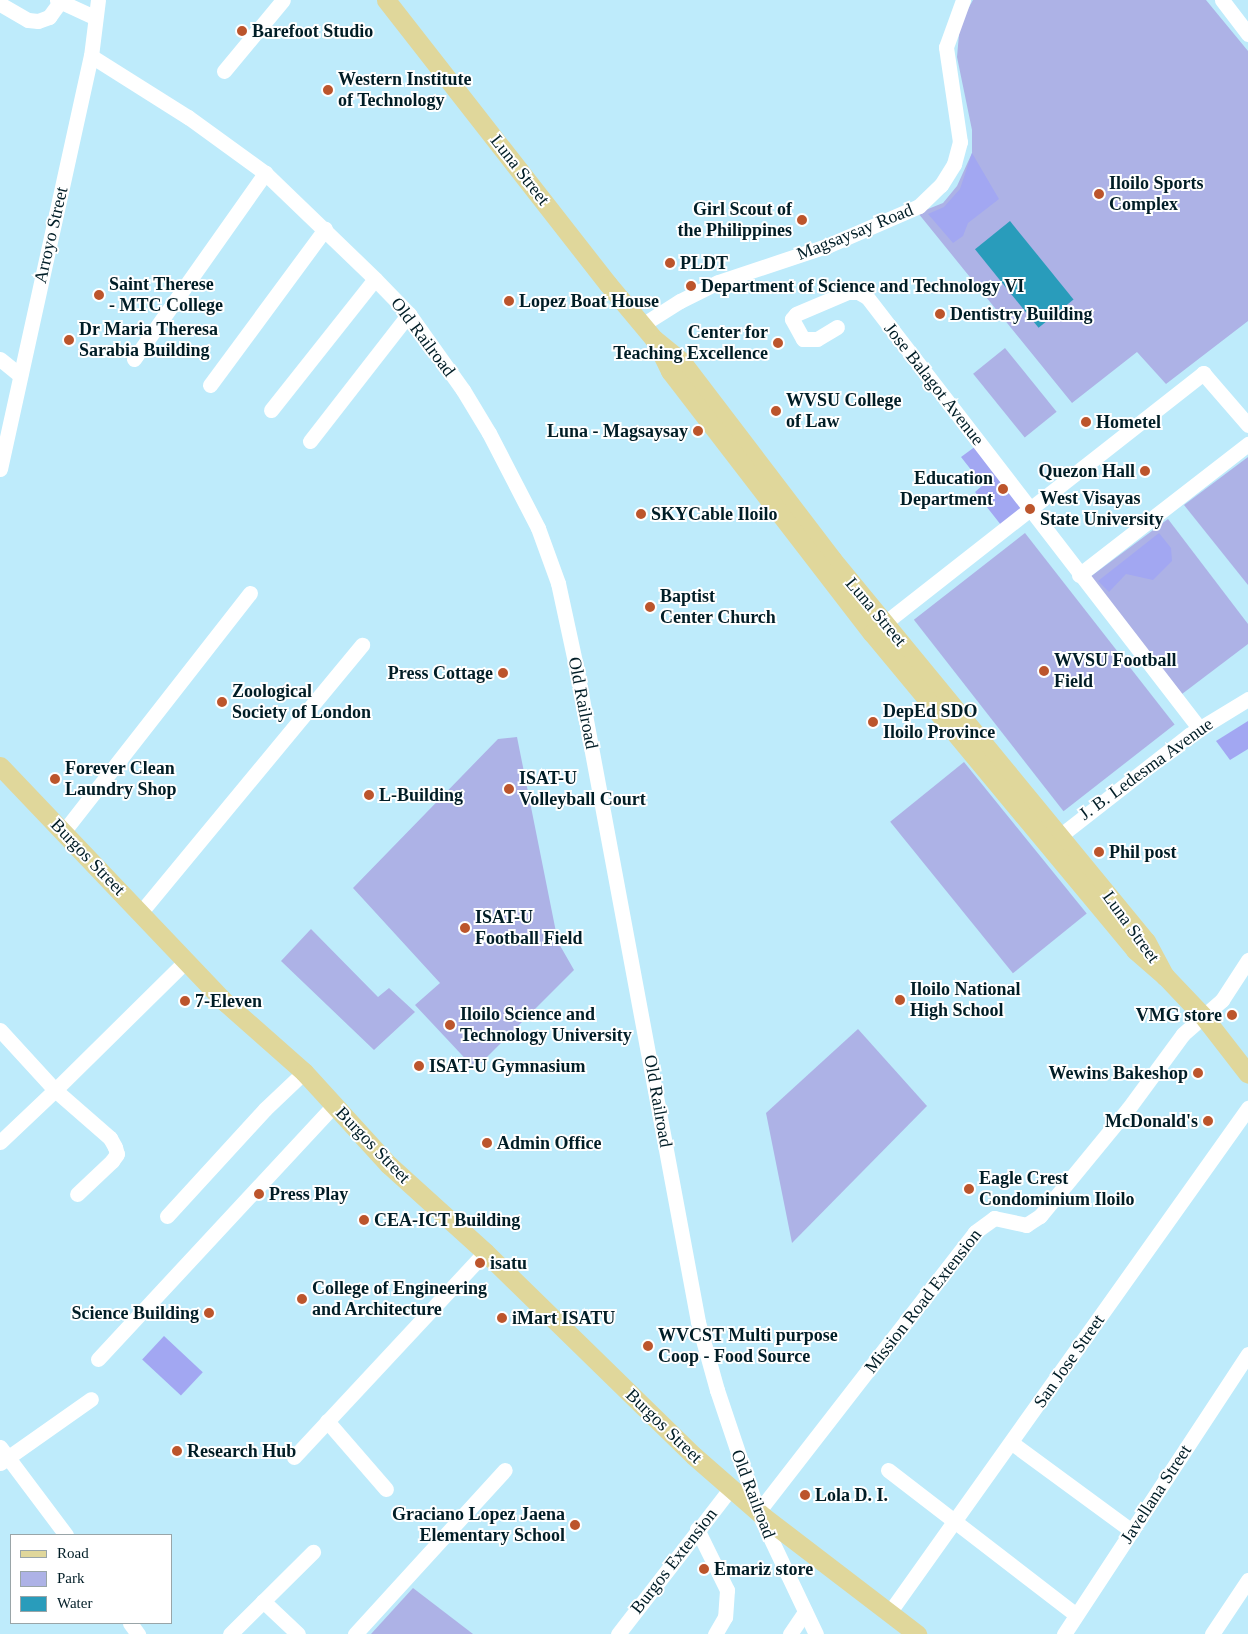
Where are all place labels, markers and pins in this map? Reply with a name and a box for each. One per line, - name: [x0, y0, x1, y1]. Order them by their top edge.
- place label: Barefoot Studio: [252, 20, 373, 42]
- marker: Barefoot Studio: [236, 25, 248, 37]
- place label: Western Institute of Technology: [338, 69, 471, 112]
- marker: Western Institute of Technology: [322, 84, 334, 96]
- place label: Iloilo Sports Complex: [1109, 173, 1204, 215]
- marker: Iloilo Sports Complex: [1093, 188, 1105, 200]
- place label: Girl Scout of the Philippines: [677, 199, 792, 242]
- marker: Girl Scout of the Philippines: [796, 214, 808, 226]
- place label: PLDT: [680, 252, 728, 274]
- marker: PLDT: [664, 257, 676, 269]
- place label: Saint Therese - MTC College: [109, 274, 223, 316]
- place label: Department of Science and Technology VI: [701, 275, 1025, 297]
- marker: Department of Science and Technology VI: [685, 280, 697, 292]
- marker: Saint Therese - MTC College: [93, 289, 105, 301]
- place label: Lopez Boat House: [519, 290, 659, 312]
- marker: Lopez Boat House: [503, 295, 515, 307]
- place label: Dentistry Building: [950, 303, 1093, 325]
- marker: Dentistry Building: [934, 308, 946, 320]
- place label: Dr Maria Theresa Sarabia Building: [79, 319, 219, 362]
- place label: Center for Teaching Excellence: [613, 322, 768, 364]
- marker: Dr Maria Theresa Sarabia Building: [63, 334, 75, 346]
- marker: Center for Teaching Excellence: [772, 337, 784, 349]
- place label: WVSU College of Law: [786, 390, 901, 432]
- marker: WVSU College of Law: [770, 405, 782, 417]
- place label: Hometel: [1096, 411, 1161, 433]
- marker: Hometel: [1080, 416, 1092, 428]
- place label: Luna - Magsaysay: [547, 420, 688, 442]
- marker: Luna - Magsaysay: [692, 425, 704, 437]
- place label: Quezon Hall: [1038, 460, 1135, 482]
- marker: Quezon Hall: [1139, 465, 1151, 477]
- place label: Education Department: [900, 468, 993, 510]
- marker: Education Department: [997, 483, 1009, 495]
- place label: West Visayas State University: [1040, 488, 1163, 530]
- place label: SKYCable Iloilo: [651, 503, 778, 525]
- marker: West Visayas State University: [1024, 503, 1036, 515]
- marker: SKYCable Iloilo: [635, 508, 647, 520]
- place label: Baptist Center Church: [660, 586, 776, 628]
- marker: Baptist Center Church: [644, 601, 656, 613]
- place label: WVSU Football Field: [1054, 650, 1177, 692]
- place label: Press Cottage: [388, 662, 493, 684]
- marker: WVSU Football Field: [1038, 665, 1050, 677]
- marker: Press Cottage: [497, 667, 509, 679]
- place label: Zoological Society of London: [232, 681, 371, 724]
- marker: Zoological Society of London: [216, 696, 228, 708]
- place label: DepEd SDO Iloilo Province: [883, 701, 995, 744]
- marker: DepEd SDO Iloilo Province: [867, 716, 879, 728]
- place label: Forever Clean Laundry Shop: [65, 758, 177, 801]
- place label: ISAT-U Volleyball Court: [519, 768, 646, 811]
- marker: Forever Clean Laundry Shop: [49, 773, 61, 785]
- marker: ISAT-U Volleyball Court: [503, 783, 515, 795]
- place label: L-Building: [379, 784, 463, 806]
- marker: L-Building: [363, 789, 375, 801]
- place label: Phil post: [1109, 841, 1177, 863]
- marker: Phil post: [1093, 846, 1105, 858]
- place label: ISAT-U Football Field: [475, 907, 582, 950]
- marker: ISAT-U Football Field: [459, 922, 471, 934]
- place label: Iloilo National High School: [910, 979, 1021, 1022]
- place label: 7-Eleven: [195, 990, 262, 1012]
- marker: Iloilo National High School: [894, 994, 906, 1006]
- marker: 7-Eleven: [179, 995, 191, 1007]
- place label: Iloilo Science and Technology University: [460, 1004, 632, 1046]
- place label: VMG store: [1136, 1004, 1222, 1026]
- marker: VMG store: [1226, 1009, 1238, 1021]
- marker: Iloilo Science and Technology University: [444, 1019, 456, 1031]
- place label: ISAT-U Gymnasium: [429, 1055, 586, 1077]
- marker: ISAT-U Gymnasium: [413, 1060, 425, 1072]
- place label: Wewins Bakeshop: [1048, 1062, 1188, 1084]
- marker: Wewins Bakeshop: [1192, 1067, 1204, 1079]
- place label: McDonald's: [1105, 1110, 1198, 1132]
- marker: McDonald's: [1202, 1115, 1214, 1127]
- place label: Admin Office: [497, 1132, 601, 1154]
- marker: Admin Office: [481, 1137, 493, 1149]
- place label: Eagle Crest Condominium Iloilo: [979, 1168, 1135, 1210]
- place label: Press Play: [269, 1183, 348, 1205]
- marker: Eagle Crest Condominium Iloilo: [963, 1183, 975, 1195]
- marker: Press Play: [253, 1188, 265, 1200]
- place label: CEA-ICT Building: [374, 1209, 521, 1231]
- marker: CEA-ICT Building: [358, 1214, 370, 1226]
- place label: isatu: [490, 1252, 527, 1274]
- marker: isatu: [474, 1257, 486, 1269]
- place label: College of Engineering and Architecture: [312, 1278, 487, 1320]
- marker: College of Engineering and Architecture: [296, 1293, 308, 1305]
- place label: Science Building: [71, 1302, 199, 1324]
- marker: Science Building: [203, 1307, 215, 1319]
- place label: iMart ISATU: [512, 1307, 615, 1329]
- marker: iMart ISATU: [496, 1312, 508, 1324]
- place label: WVCST Multi purpose Coop - Food Source: [658, 1325, 838, 1368]
- marker: WVCST Multi purpose Coop - Food Source: [642, 1340, 654, 1352]
- place label: Research Hub: [187, 1440, 296, 1462]
- marker: Research Hub: [171, 1445, 183, 1457]
- place label: Lola D. I.: [815, 1484, 888, 1506]
- marker: Lola D. I.: [799, 1489, 811, 1501]
- place label: Graciano Lopez Jaena Elementary School: [392, 1504, 565, 1546]
- marker: Graciano Lopez Jaena Elementary School: [569, 1519, 581, 1531]
- place label: Emariz store: [714, 1558, 813, 1580]
- marker: Emariz store: [698, 1563, 710, 1575]

